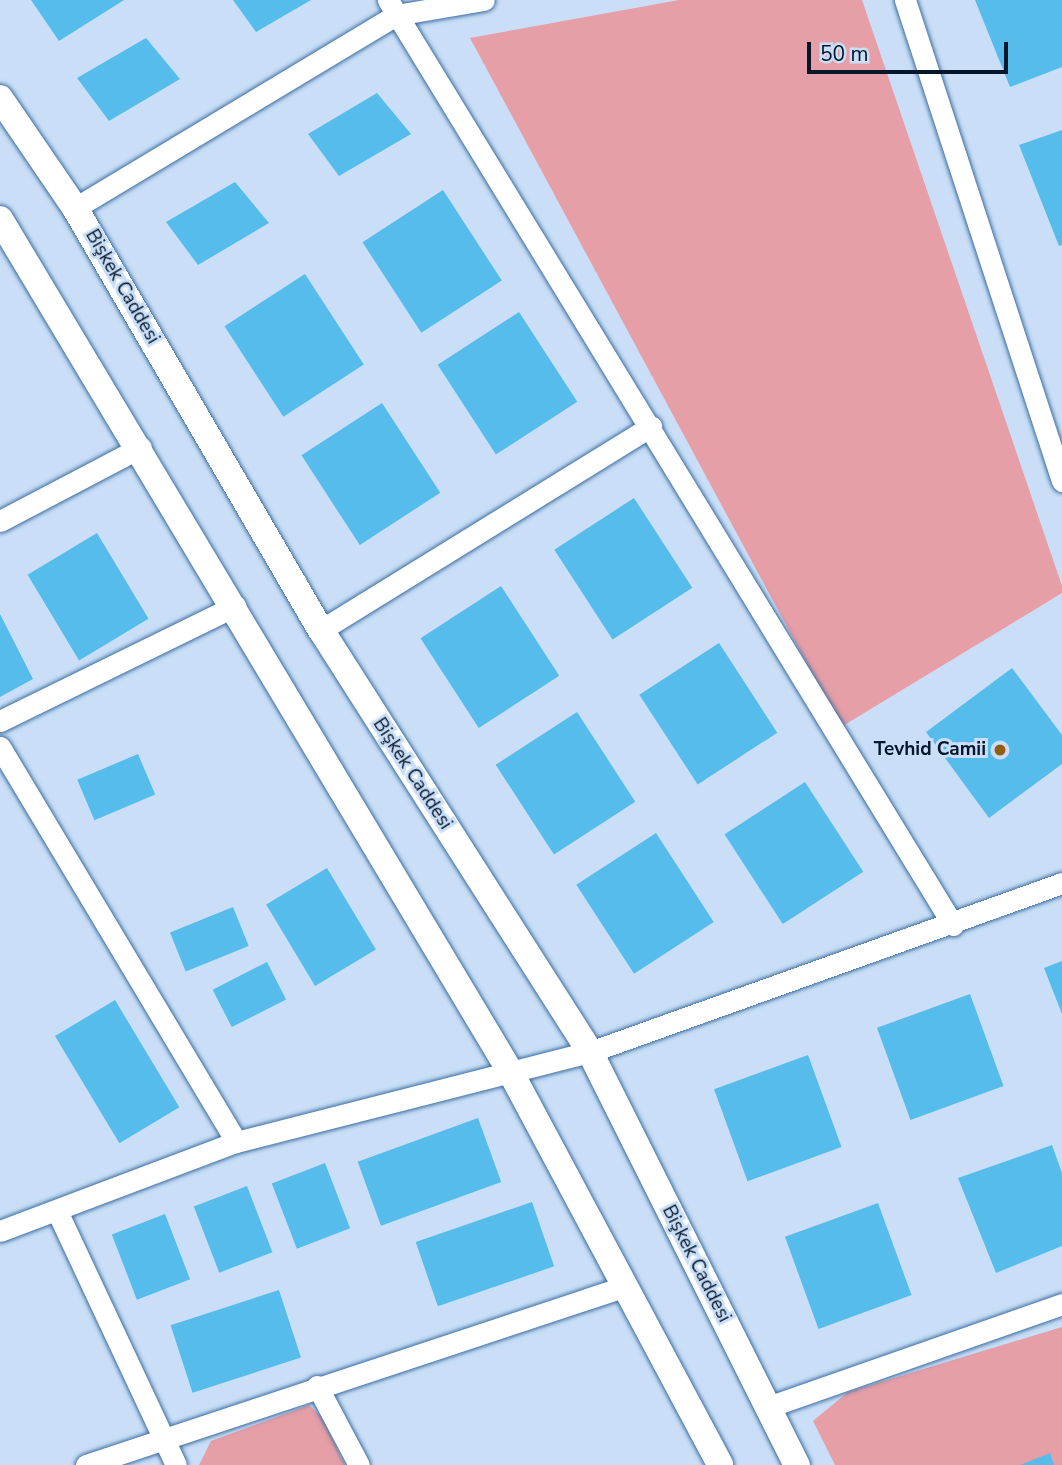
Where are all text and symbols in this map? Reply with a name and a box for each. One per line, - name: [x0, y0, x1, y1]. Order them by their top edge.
- scale bar: [810, 28, 1011, 72]
- text: 50 m: [820, 40, 869, 68]
- street label: Bişkek Caddesi: [80, 226, 164, 348]
- street label: Bişkek Caddesi: [367, 714, 457, 834]
- place label: Tevhid Camii: [874, 739, 986, 761]
- marker: Tevhid Camii: [992, 742, 1008, 758]
- street label: Bişkek Caddesi: [657, 1202, 735, 1326]

